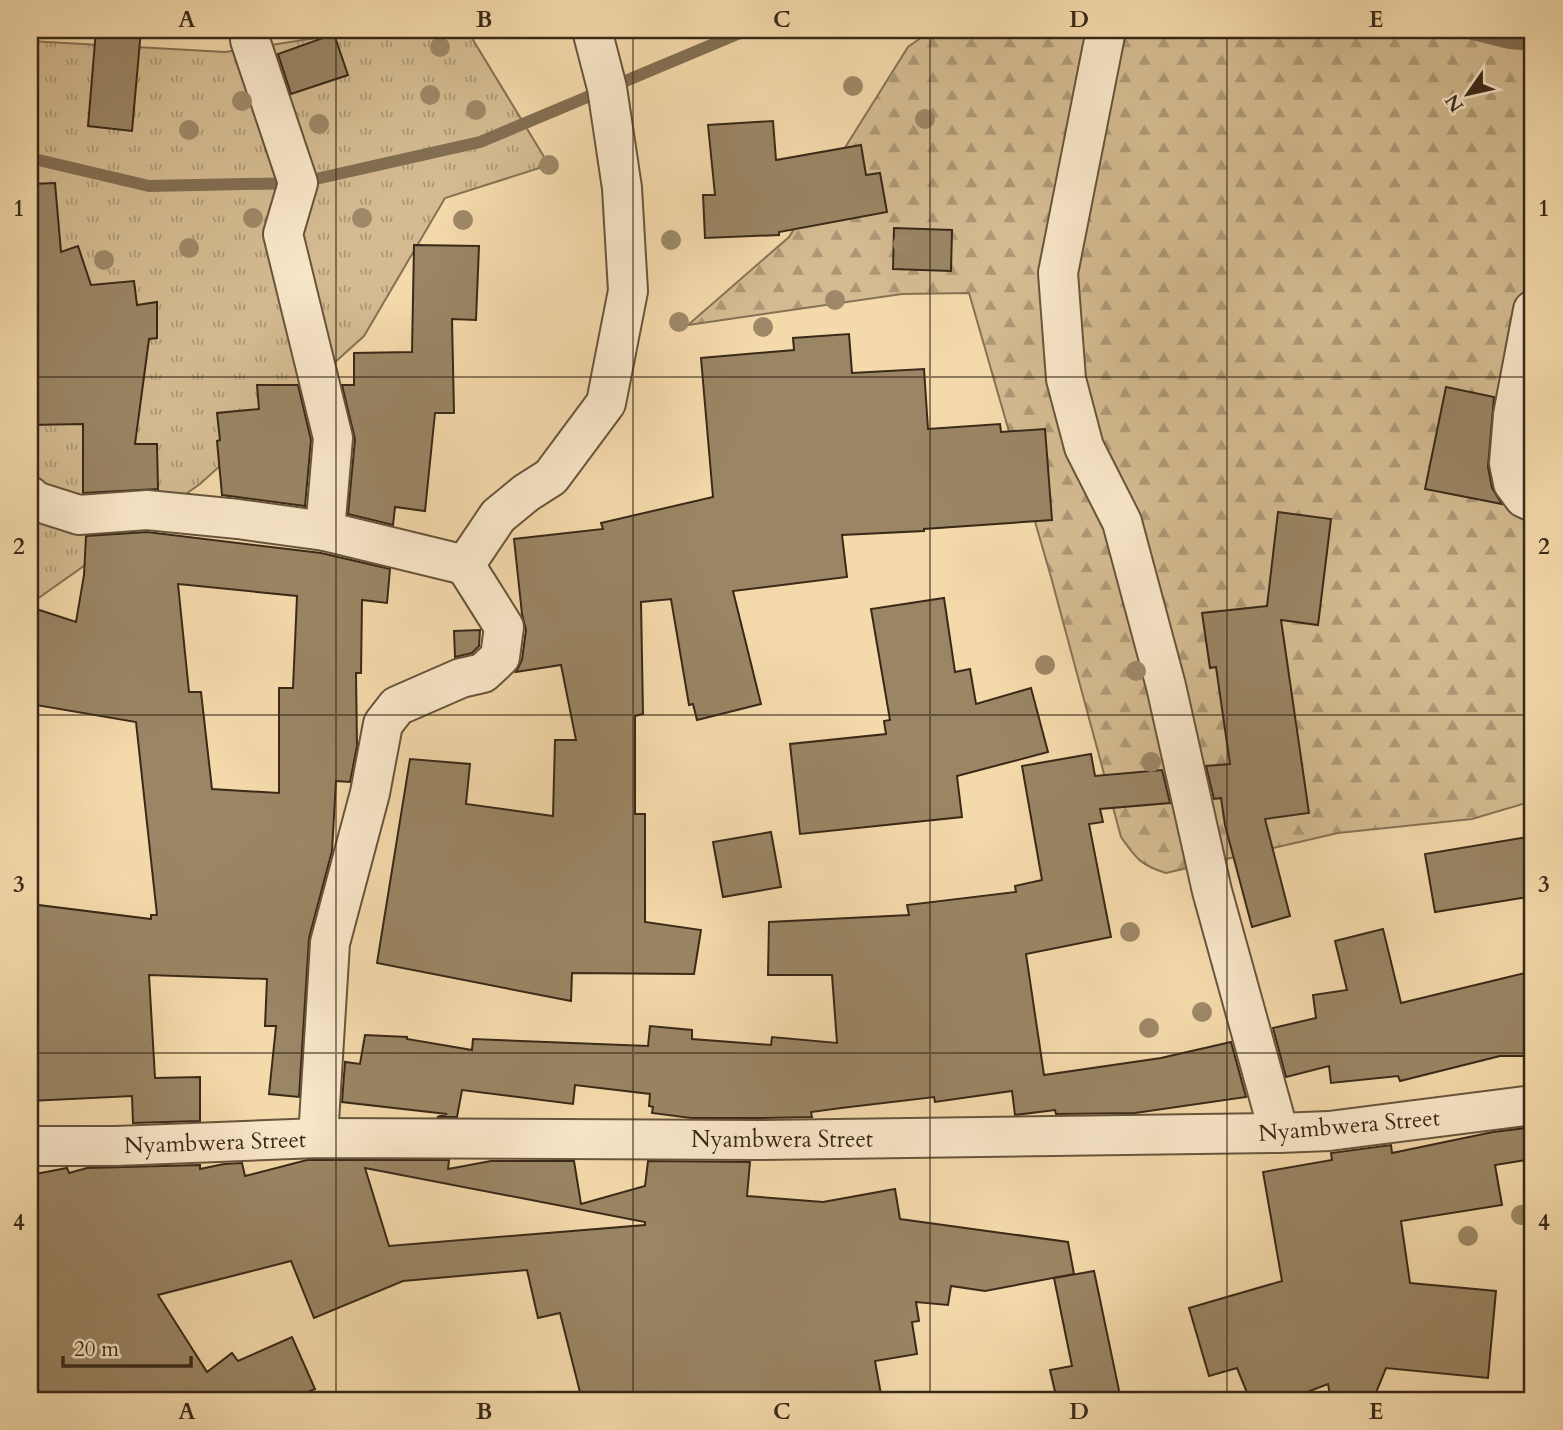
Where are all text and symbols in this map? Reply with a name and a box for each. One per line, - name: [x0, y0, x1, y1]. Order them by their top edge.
- text: A: [178, 4, 196, 35]
- text: B: [476, 4, 492, 35]
- text: C: [773, 4, 791, 35]
- text: D: [1069, 4, 1089, 35]
- text: E: [1369, 4, 1383, 35]
- north arrow: [1434, 60, 1504, 130]
- text: N: [1439, 88, 1470, 117]
- text: 1: [13, 193, 25, 224]
- text: 1: [1538, 193, 1550, 224]
- text: 2: [13, 531, 25, 562]
- text: 2: [1538, 531, 1550, 562]
- text: 3: [13, 869, 25, 900]
- text: 3: [1538, 869, 1550, 900]
- street label: Nyambwera Street: [1257, 1102, 1441, 1149]
- street label: Nyambwera Street: [123, 1124, 307, 1161]
- street label: Nyambwera Street: [691, 1124, 873, 1155]
- text: 4: [13, 1207, 25, 1238]
- text: 4: [1538, 1207, 1550, 1238]
- scale bar: [63, 1325, 191, 1369]
- text: 20 m: [74, 1335, 119, 1364]
- text: A: [178, 1396, 196, 1427]
- text: B: [476, 1396, 492, 1427]
- text: C: [773, 1396, 791, 1427]
- text: D: [1069, 1396, 1089, 1427]
- text: E: [1369, 1396, 1383, 1427]

